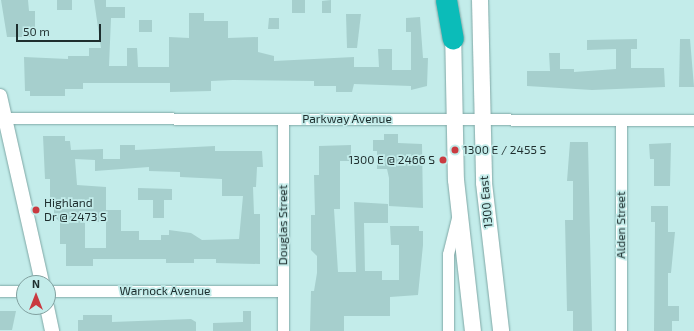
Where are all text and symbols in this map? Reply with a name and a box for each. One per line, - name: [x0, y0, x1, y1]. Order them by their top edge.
- scale bar: [18, 16, 103, 42]
- text: 50 m: [23, 24, 50, 38]
- street label: Parkway Avenue: [302, 112, 392, 126]
- place label: 1300 E / 2455 S: [463, 143, 546, 157]
- marker: 1300 E / 2455 S: [450, 145, 460, 155]
- place label: 1300 E @ 2466 S: [348, 153, 435, 167]
- marker: 1300 E @ 2466 S: [438, 155, 448, 165]
- street label: 1300 East: [477, 175, 495, 229]
- street label: Douglas Street: [276, 185, 290, 265]
- street label: Alden Street: [614, 191, 628, 259]
- place label: Highland Dr @ 2473 S: [44, 196, 107, 224]
- marker: Highland Dr @ 2473 S: [31, 205, 41, 215]
- north arrow: [16, 275, 56, 315]
- text: N: [32, 277, 40, 290]
- street label: Warnock Avenue: [119, 284, 211, 298]

